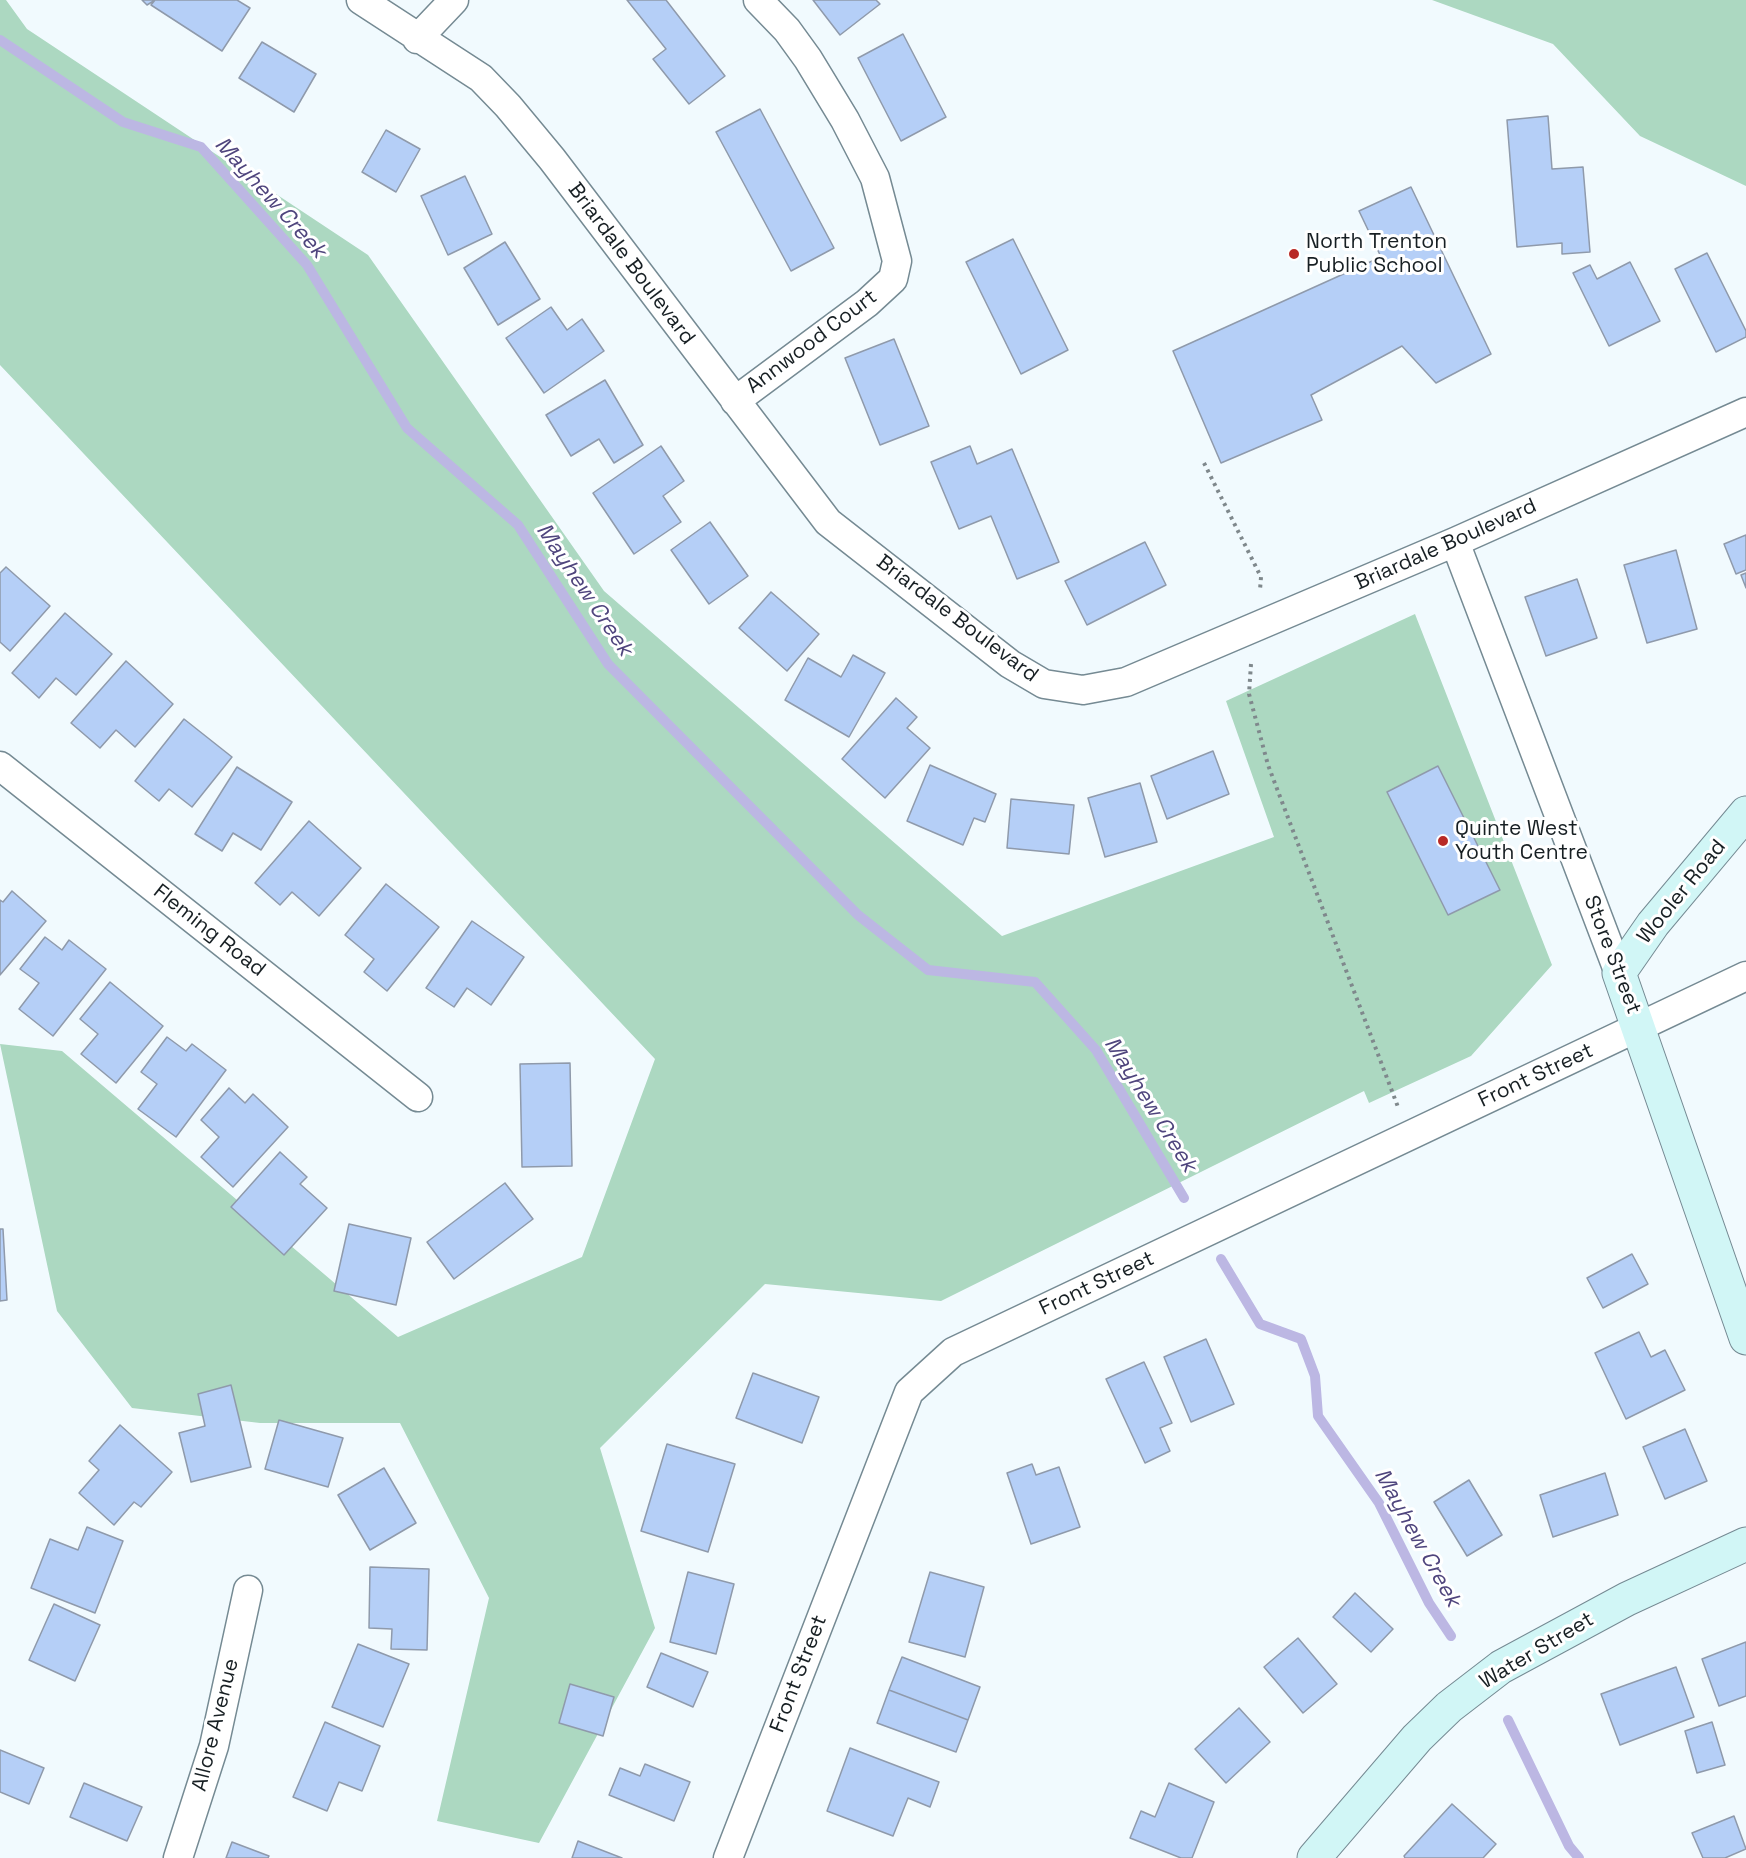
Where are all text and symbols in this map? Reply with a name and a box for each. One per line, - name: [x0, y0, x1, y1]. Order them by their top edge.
- water label: Mayhew Creek: [209, 132, 331, 264]
- street label: Briardale Boulevard: [562, 178, 700, 350]
- place label: North Trenton Public School: [1306, 229, 1447, 279]
- marker: North Trenton Public School: [1287, 247, 1301, 261]
- street label: Annwood Court: [742, 285, 882, 399]
- street label: Briardale Boulevard: [1351, 494, 1541, 596]
- water label: Mayhew Creek: [530, 519, 638, 661]
- street label: Briardale Boulevard: [871, 550, 1043, 688]
- place label: Quinte West Youth Centre: [1455, 816, 1588, 866]
- marker: Quinte West Youth Centre: [1436, 834, 1450, 848]
- street label: Wooler Road: [1632, 835, 1732, 949]
- street label: Fleming Road: [148, 879, 270, 983]
- street label: Store Street: [1578, 892, 1646, 1018]
- water label: Mayhew Creek: [1098, 1033, 1202, 1177]
- street label: Front Street: [1475, 1038, 1597, 1114]
- street label: Front Street: [1036, 1246, 1158, 1322]
- water label: Mayhew Creek: [1368, 1464, 1466, 1612]
- street label: Water Street: [1475, 1607, 1599, 1695]
- street label: Front Street: [765, 1612, 833, 1736]
- street label: Allore Avenue: [187, 1656, 245, 1794]

